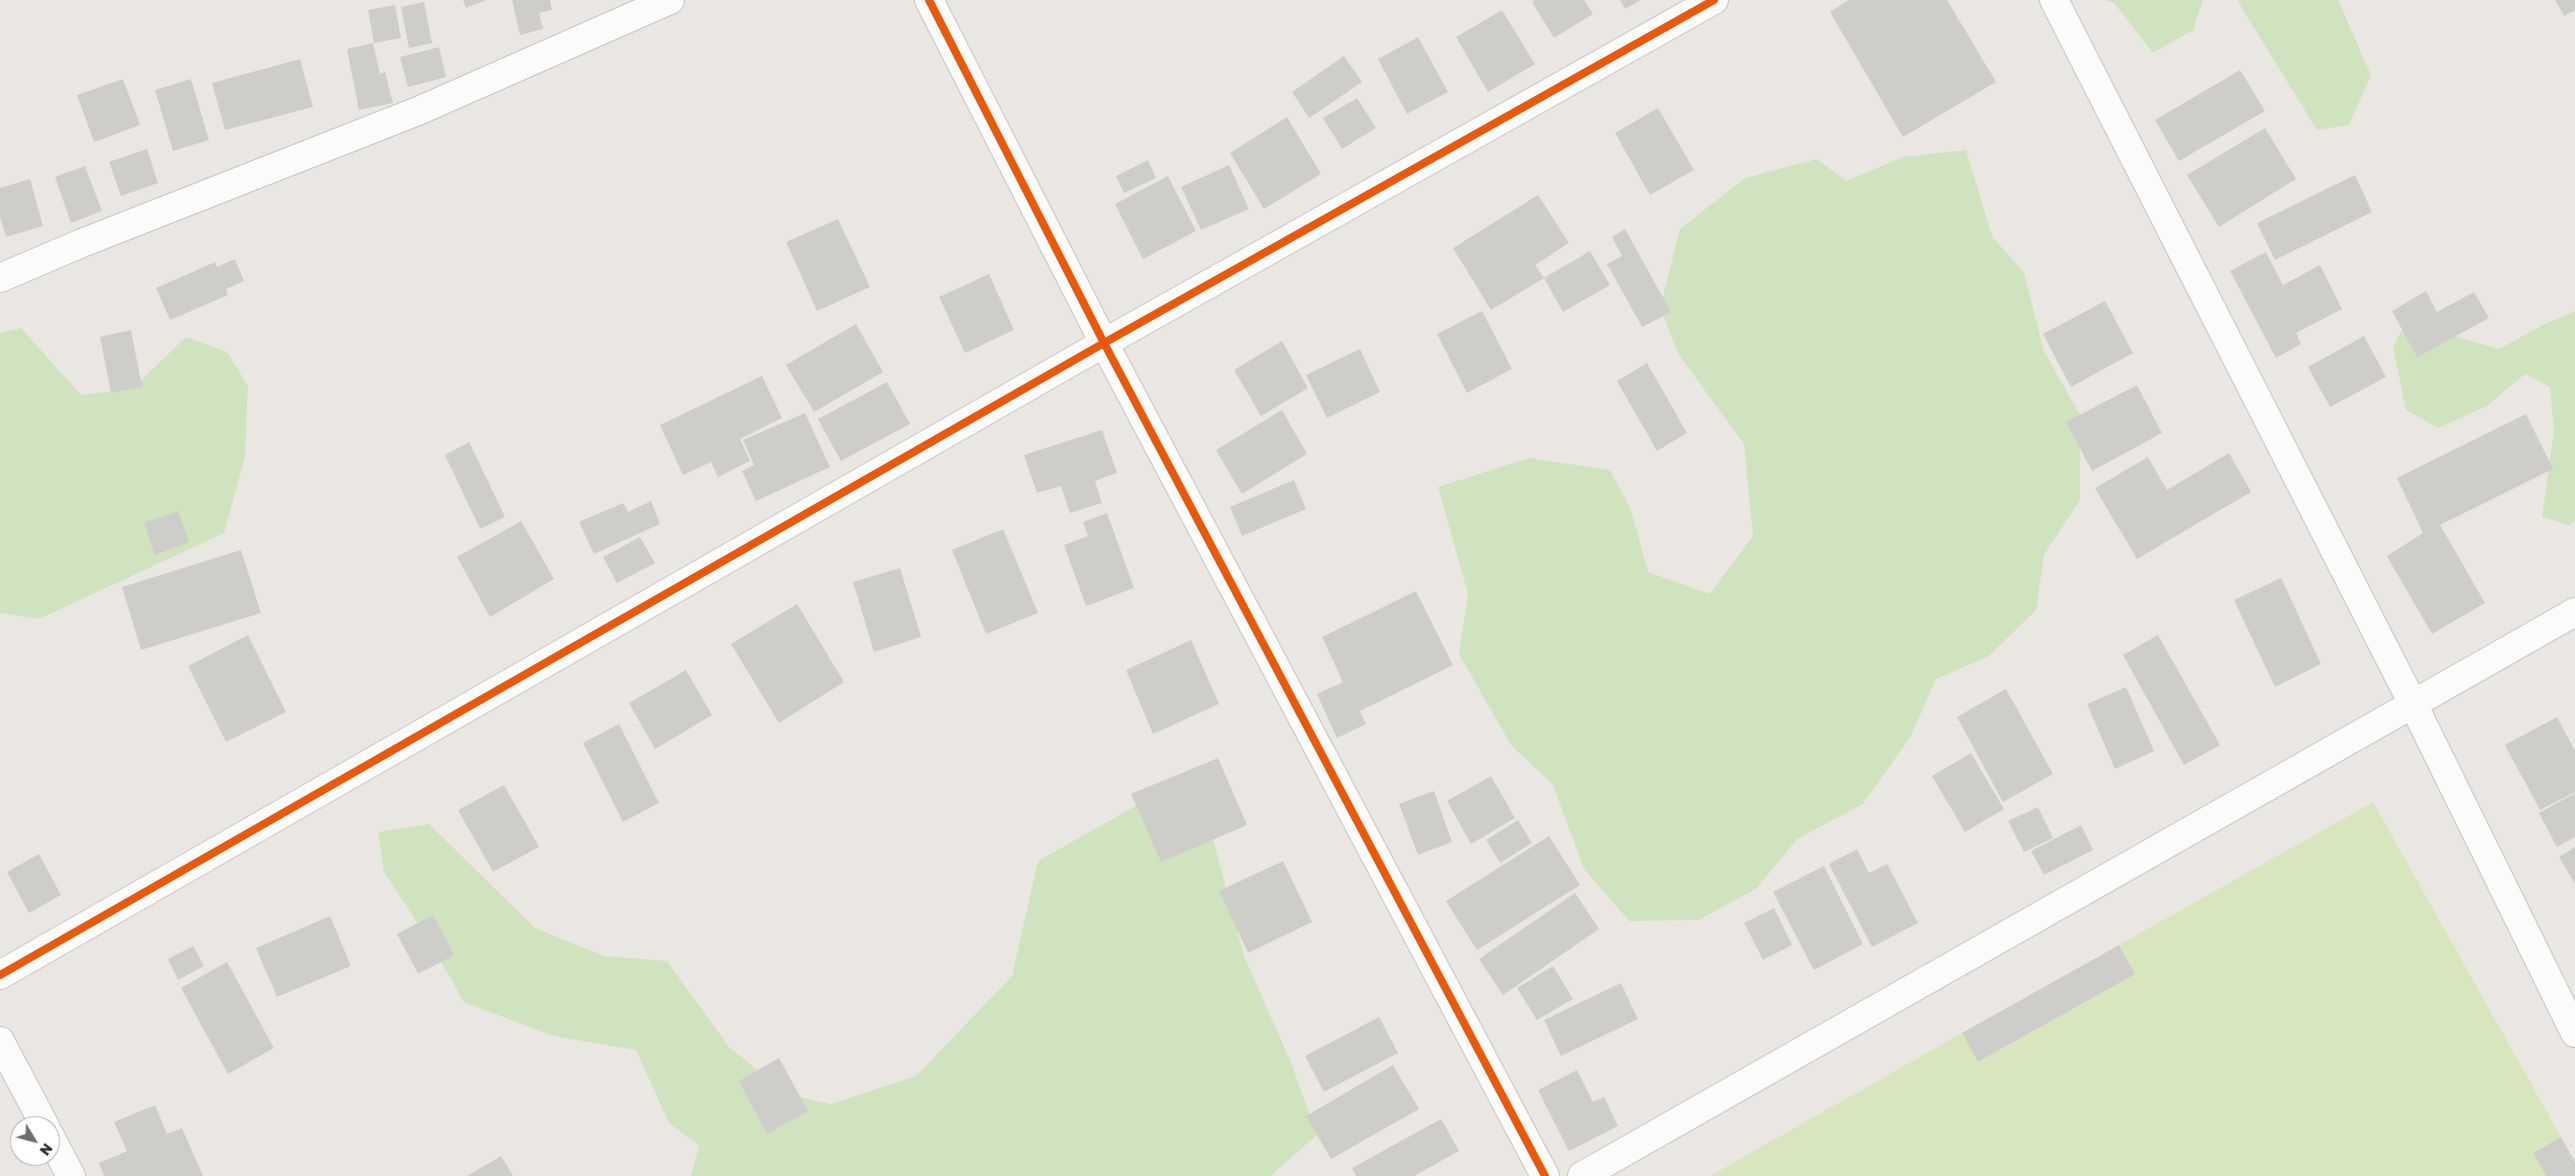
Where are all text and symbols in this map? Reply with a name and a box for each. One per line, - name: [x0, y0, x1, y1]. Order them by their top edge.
- north arrow: [10, 1116, 60, 1166]
- text: N: [37, 1140, 57, 1159]

